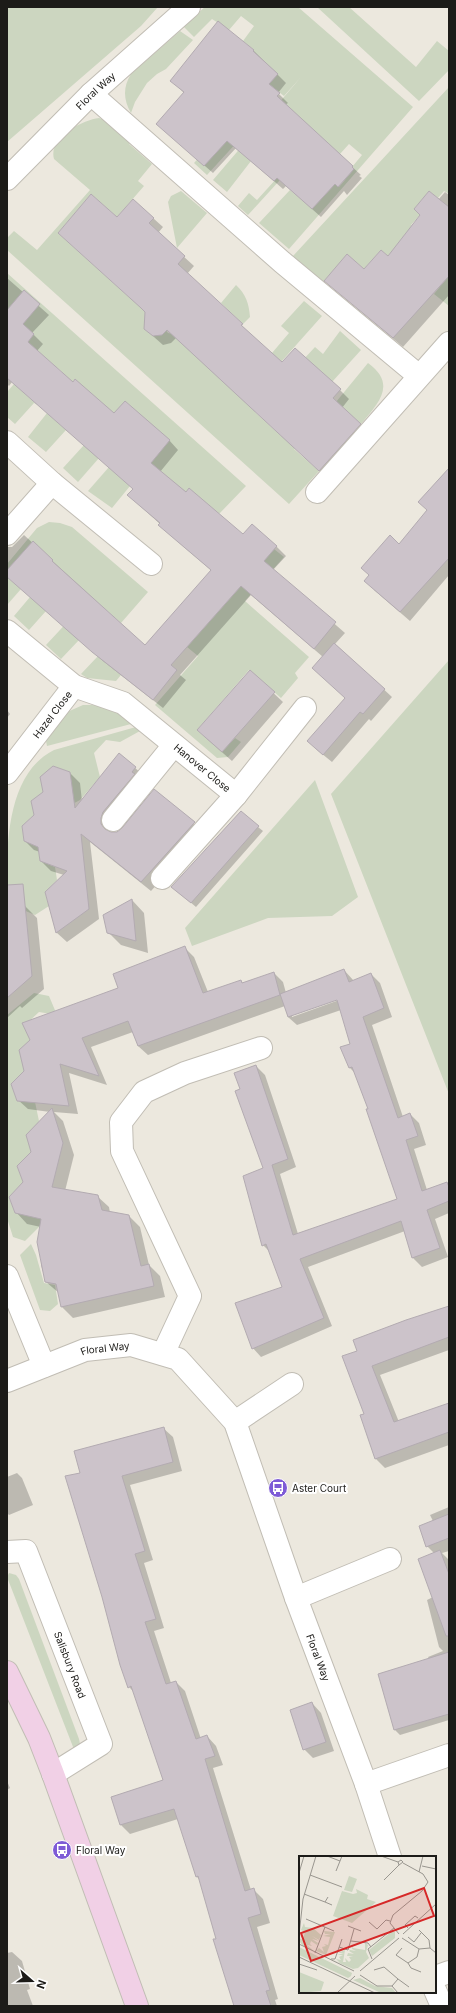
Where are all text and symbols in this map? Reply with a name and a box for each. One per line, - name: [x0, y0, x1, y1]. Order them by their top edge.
- street label: Floral Way: [73, 69, 118, 112]
- street label: Hazel Close: [30, 688, 74, 740]
- street label: Hanover Close: [172, 741, 233, 794]
- street label: Floral Way: [78, 1339, 131, 1357]
- bus stop icon: Aster Court: [267, 1477, 289, 1499]
- place label: Aster Court: [292, 1482, 347, 1494]
- street label: Salisbury Road: [52, 1630, 89, 1700]
- street label: Floral Way: [304, 1632, 333, 1683]
- bus stop icon: Floral Way: [51, 1839, 73, 1861]
- place label: Floral Way: [76, 1844, 126, 1856]
- inset map: [299, 1856, 436, 1993]
- north arrow: [12, 1961, 52, 2001]
- text: N: [33, 1978, 49, 1991]

